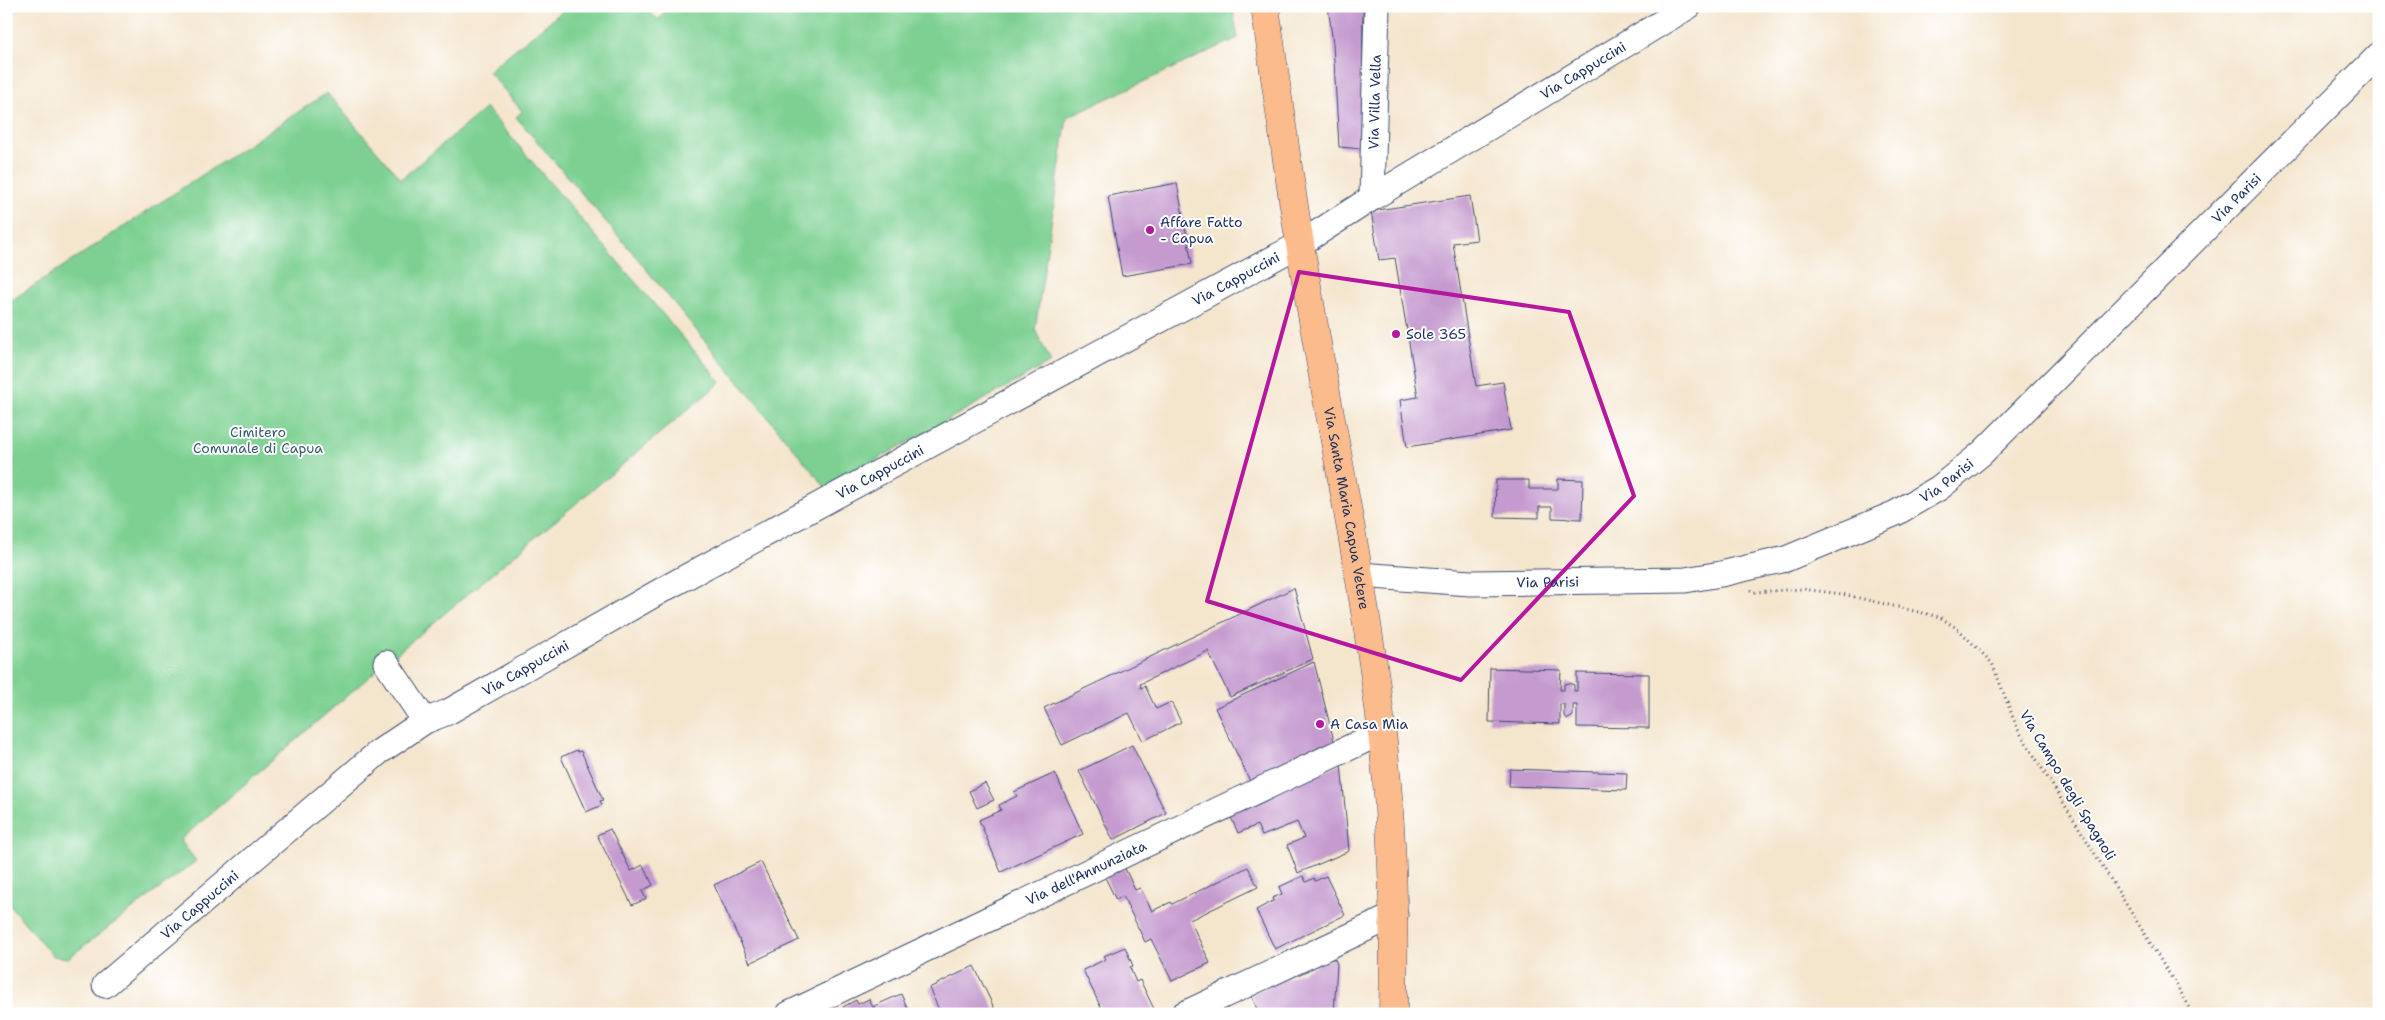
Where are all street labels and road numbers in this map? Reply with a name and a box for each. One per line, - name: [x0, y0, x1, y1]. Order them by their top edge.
- street label: Via Cappuccini: [1537, 37, 1629, 103]
- street label: Via Villa Vella: [1364, 54, 1385, 150]
- street label: Via Parisi: [2208, 169, 2265, 227]
- street label: Via Cappuccini: [1189, 248, 1283, 310]
- street label: Via Santa Maria Capua Vetere: [1320, 405, 1374, 611]
- street label: Via Cappuccini: [833, 441, 927, 503]
- street label: Via Parisi: [1916, 454, 1977, 506]
- street label: Via Parisi: [1516, 572, 1579, 591]
- street label: Via Cappuccini: [479, 636, 572, 700]
- street label: Via Campo degli Spagnoli: [2016, 706, 2120, 864]
- street label: Via dell'Annunziata: [1023, 836, 1150, 909]
- street label: Via Cappuccini: [157, 866, 242, 943]

